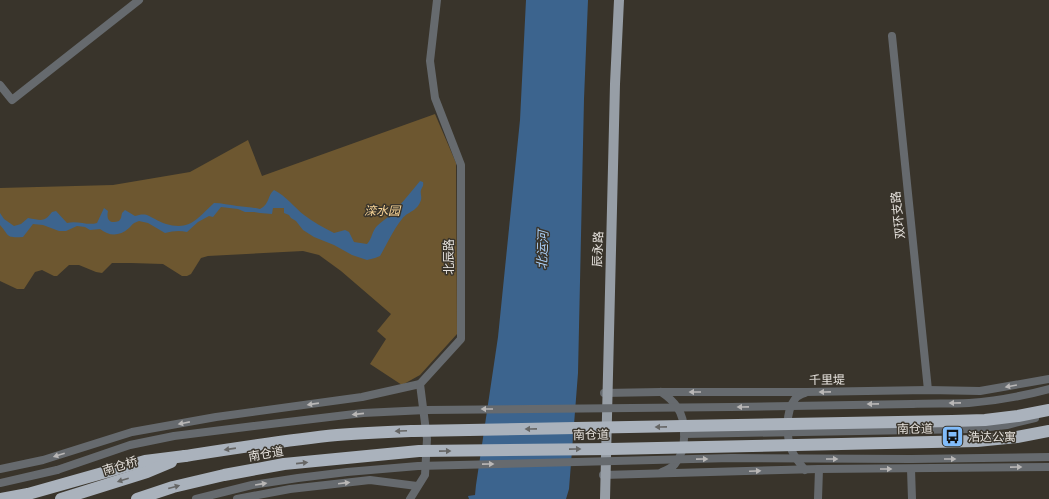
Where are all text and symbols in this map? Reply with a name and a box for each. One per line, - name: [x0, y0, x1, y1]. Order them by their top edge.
- street label: 双环支路: [888, 190, 907, 240]
- park label: 滦水园: [364, 203, 402, 218]
- water label: 北运河: [533, 227, 552, 270]
- street label: 辰永路: [589, 231, 606, 267]
- street label: 北辰路: [441, 239, 456, 275]
- street label: 千里堤: [809, 372, 845, 387]
- one-way arrow: [1004, 383, 1017, 389]
- one-way arrow: [688, 389, 701, 395]
- one-way arrow: [818, 389, 831, 395]
- one-way arrow: [948, 400, 961, 406]
- one-way arrow: [307, 401, 319, 407]
- one-way arrow: [867, 401, 879, 408]
- one-way arrow: [736, 404, 749, 410]
- one-way arrow: [480, 406, 493, 412]
- one-way arrow: [352, 411, 364, 417]
- one-way arrow: [178, 420, 191, 426]
- street label: 南仓道: [897, 421, 933, 436]
- one-way arrow: [655, 423, 667, 430]
- bus stop icon: 浩达公寓: [940, 424, 966, 450]
- one-way arrow: [524, 426, 537, 432]
- street label: 南仓道: [573, 427, 609, 442]
- one-way arrow: [395, 428, 407, 435]
- place label: 浩达公寓: [968, 429, 1016, 444]
- street label: 南仓道: [247, 443, 285, 464]
- one-way arrow: [224, 446, 236, 452]
- one-way arrow: [569, 446, 582, 452]
- one-way arrow: [439, 448, 452, 454]
- one-way arrow: [52, 452, 64, 458]
- street label: 南仓桥: [100, 453, 139, 478]
- one-way arrow: [944, 455, 956, 462]
- one-way arrow: [696, 456, 709, 462]
- one-way arrow: [826, 456, 839, 462]
- one-way arrow: [296, 459, 308, 466]
- one-way arrow: [482, 461, 495, 467]
- one-way arrow: [1010, 464, 1023, 470]
- one-way arrow: [880, 466, 893, 472]
- one-way arrow: [749, 468, 762, 474]
- one-way arrow: [116, 477, 128, 483]
- one-way arrow: [338, 479, 350, 486]
- one-way arrow: [255, 481, 268, 487]
- one-way arrow: [168, 484, 180, 490]

